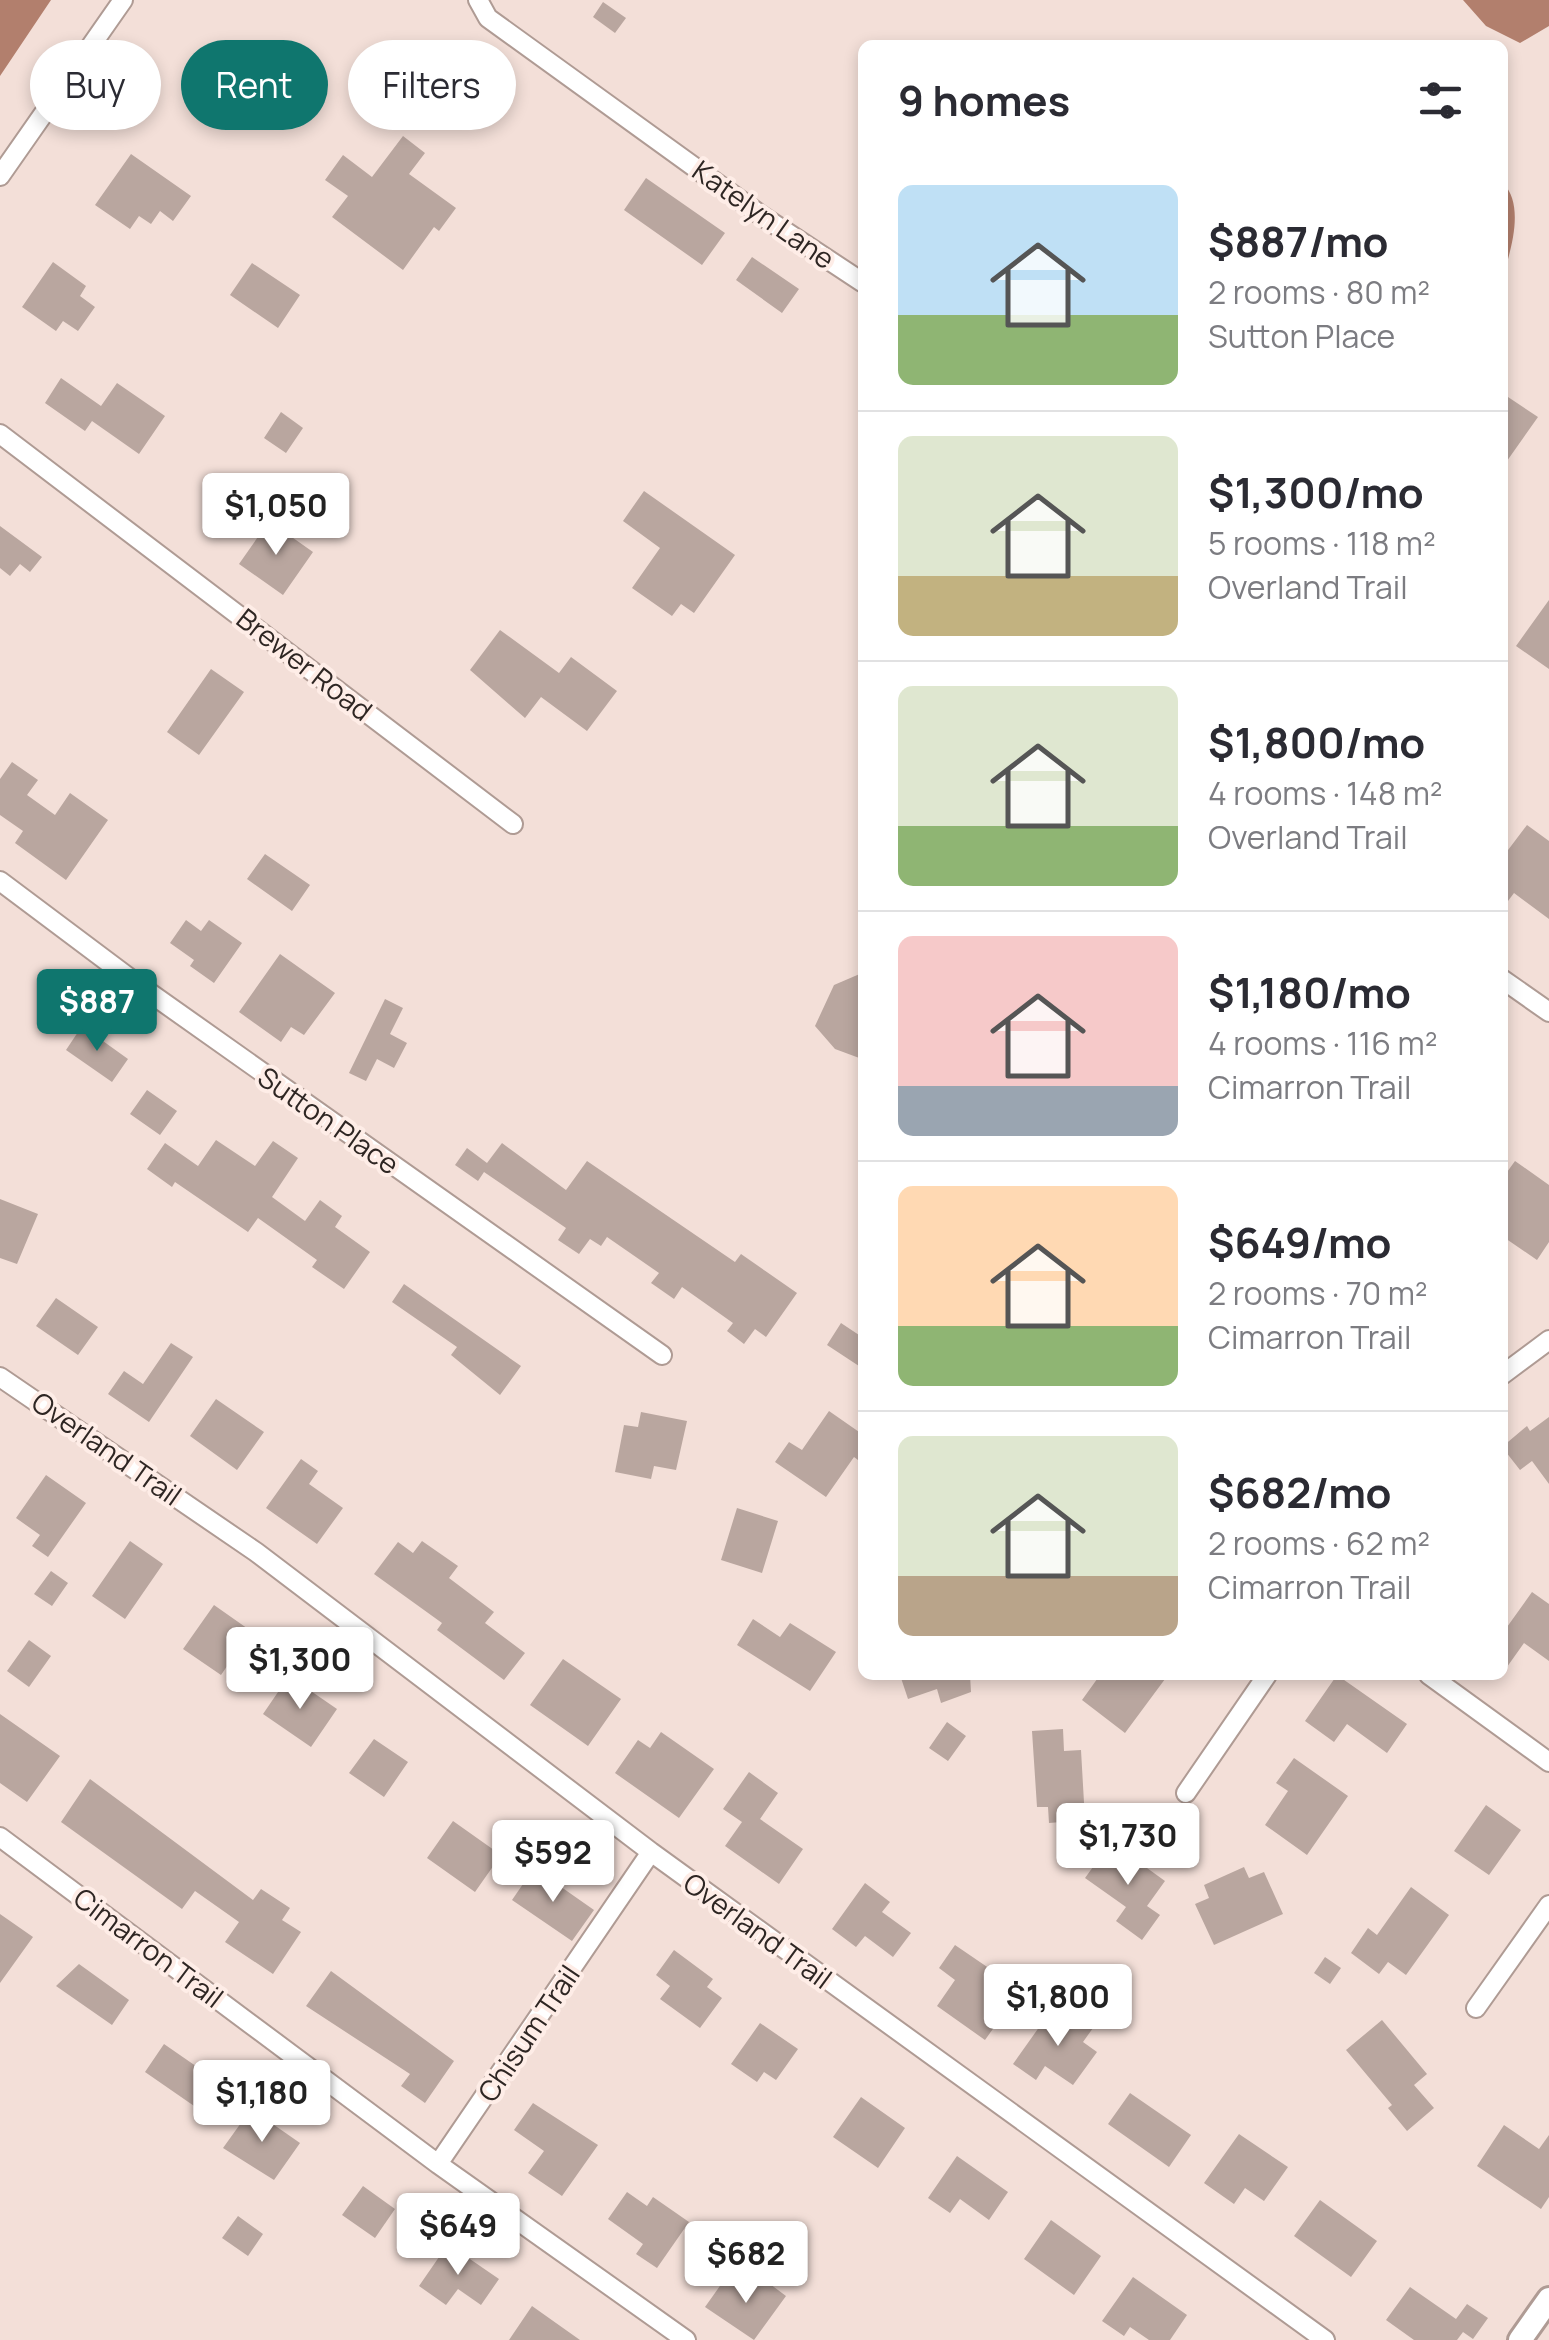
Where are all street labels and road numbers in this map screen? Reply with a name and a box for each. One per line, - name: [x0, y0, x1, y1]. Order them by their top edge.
- street label: Katelyn Lane: [685, 151, 843, 277]
- street label: Brewer Road: [229, 599, 381, 729]
- street label: Sutton Place: [251, 1057, 407, 1183]
- street label: Overland Trail: [25, 1382, 189, 1514]
- street label: Overland Trail: [676, 1863, 840, 1997]
- street label: Cimarron Trail: [66, 1878, 232, 2016]
- street label: Chisum Trail: [468, 1957, 588, 2109]

